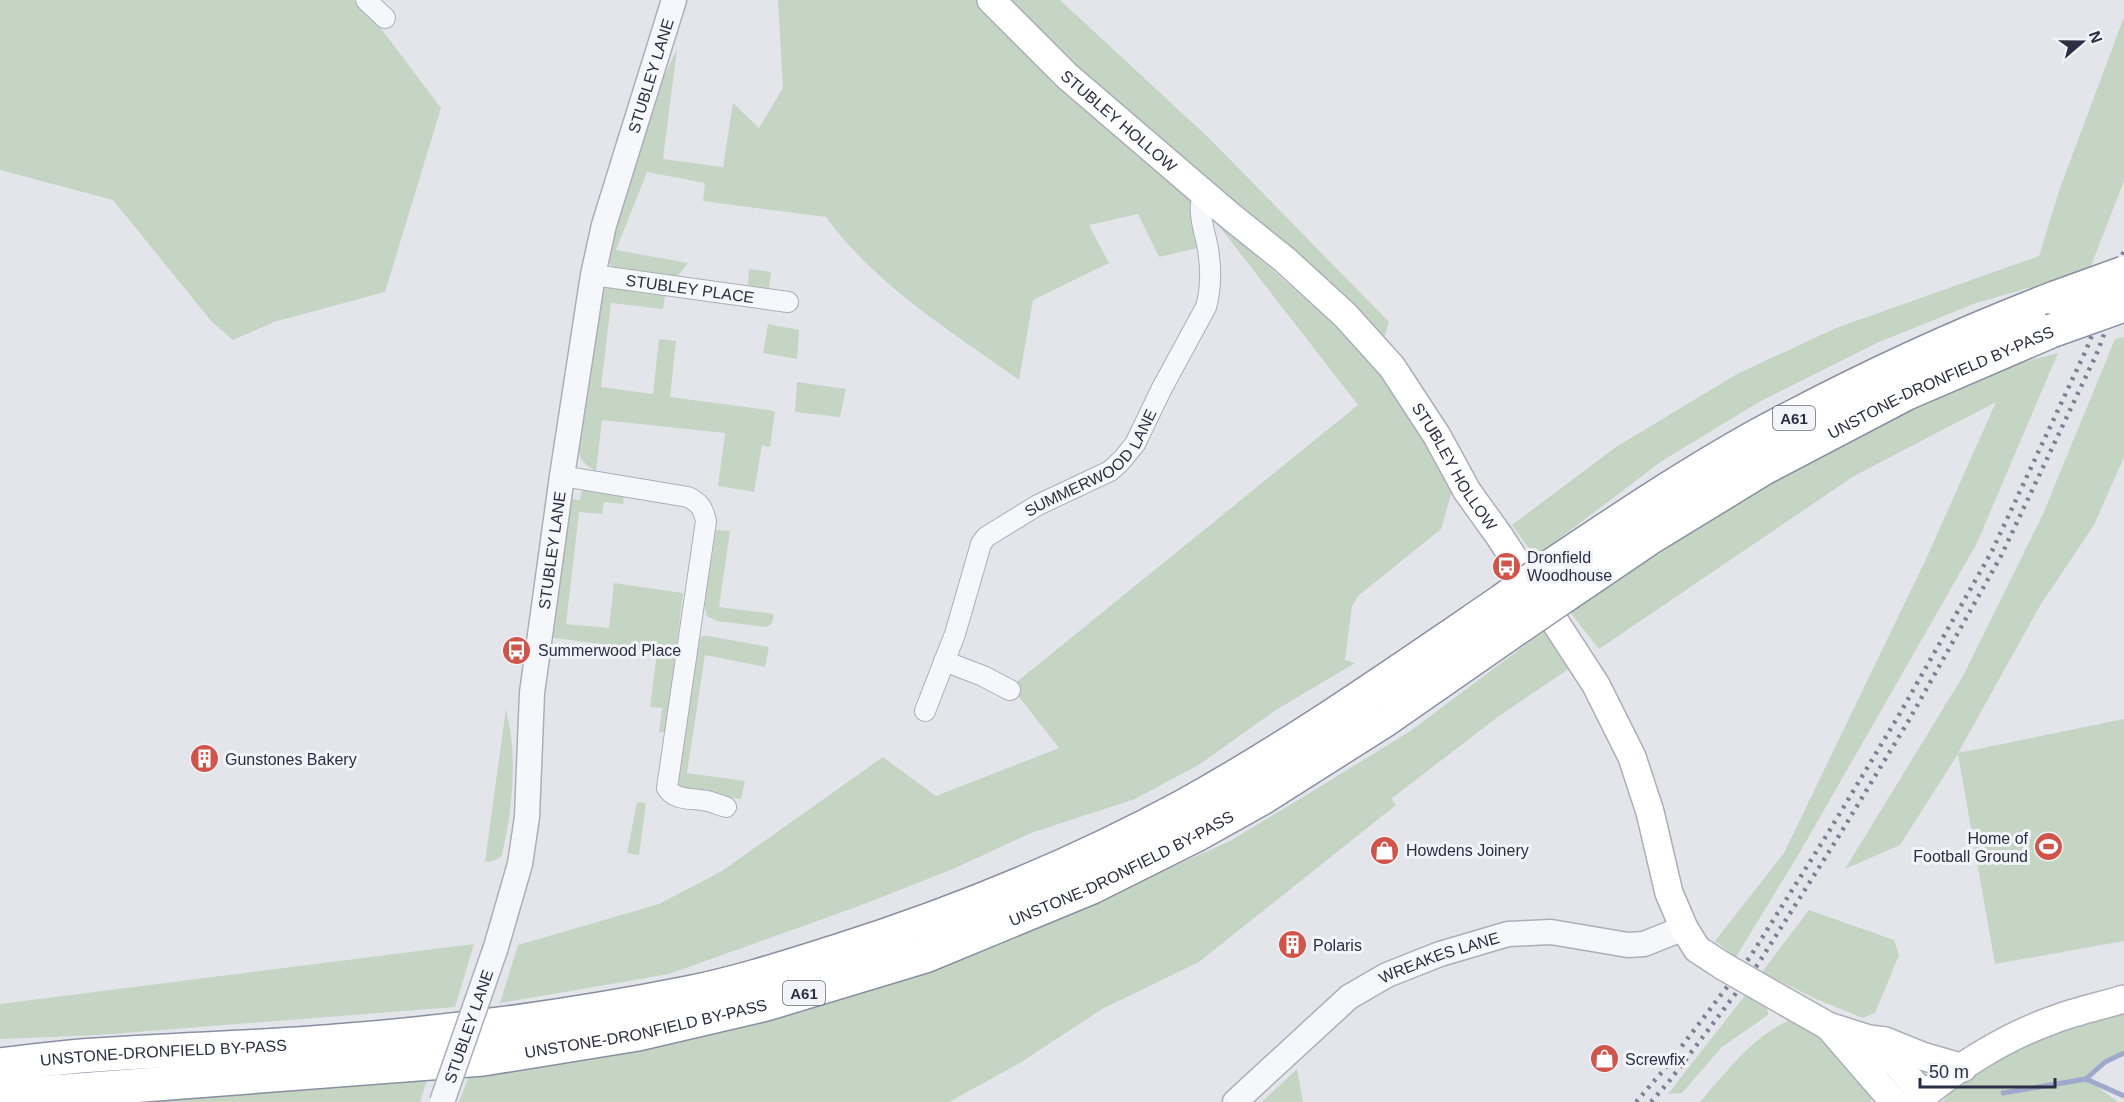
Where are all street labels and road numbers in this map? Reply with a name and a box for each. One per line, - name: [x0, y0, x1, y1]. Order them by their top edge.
- street label: STUBLEY LANE: [625, 16, 676, 135]
- street label: STUBLEY HOLLOW: [1058, 66, 1181, 175]
- street label: STUBLEY PLACE: [625, 271, 755, 306]
- street label: UNSTONE-DRONFIELD BY-PASS: [1825, 323, 2056, 442]
- street label: STUBLEY HOLLOW: [1409, 400, 1501, 534]
- street label: SUMMERWOOD LANE: [1021, 406, 1159, 520]
- road number: A61: [1773, 406, 1815, 430]
- street label: STUBLEY LANE: [535, 490, 568, 610]
- street label: UNSTONE-DRONFIELD BY-PASS: [1006, 807, 1236, 929]
- street label: WREAKES LANE: [1376, 929, 1501, 986]
- street label: STUBLEY LANE: [441, 968, 496, 1085]
- road number: A61: [783, 981, 825, 1005]
- street label: UNSTONE-DRONFIELD BY-PASS: [523, 996, 769, 1061]
- street label: UNSTONE-DRONFIELD BY-PASS: [39, 1036, 287, 1069]

